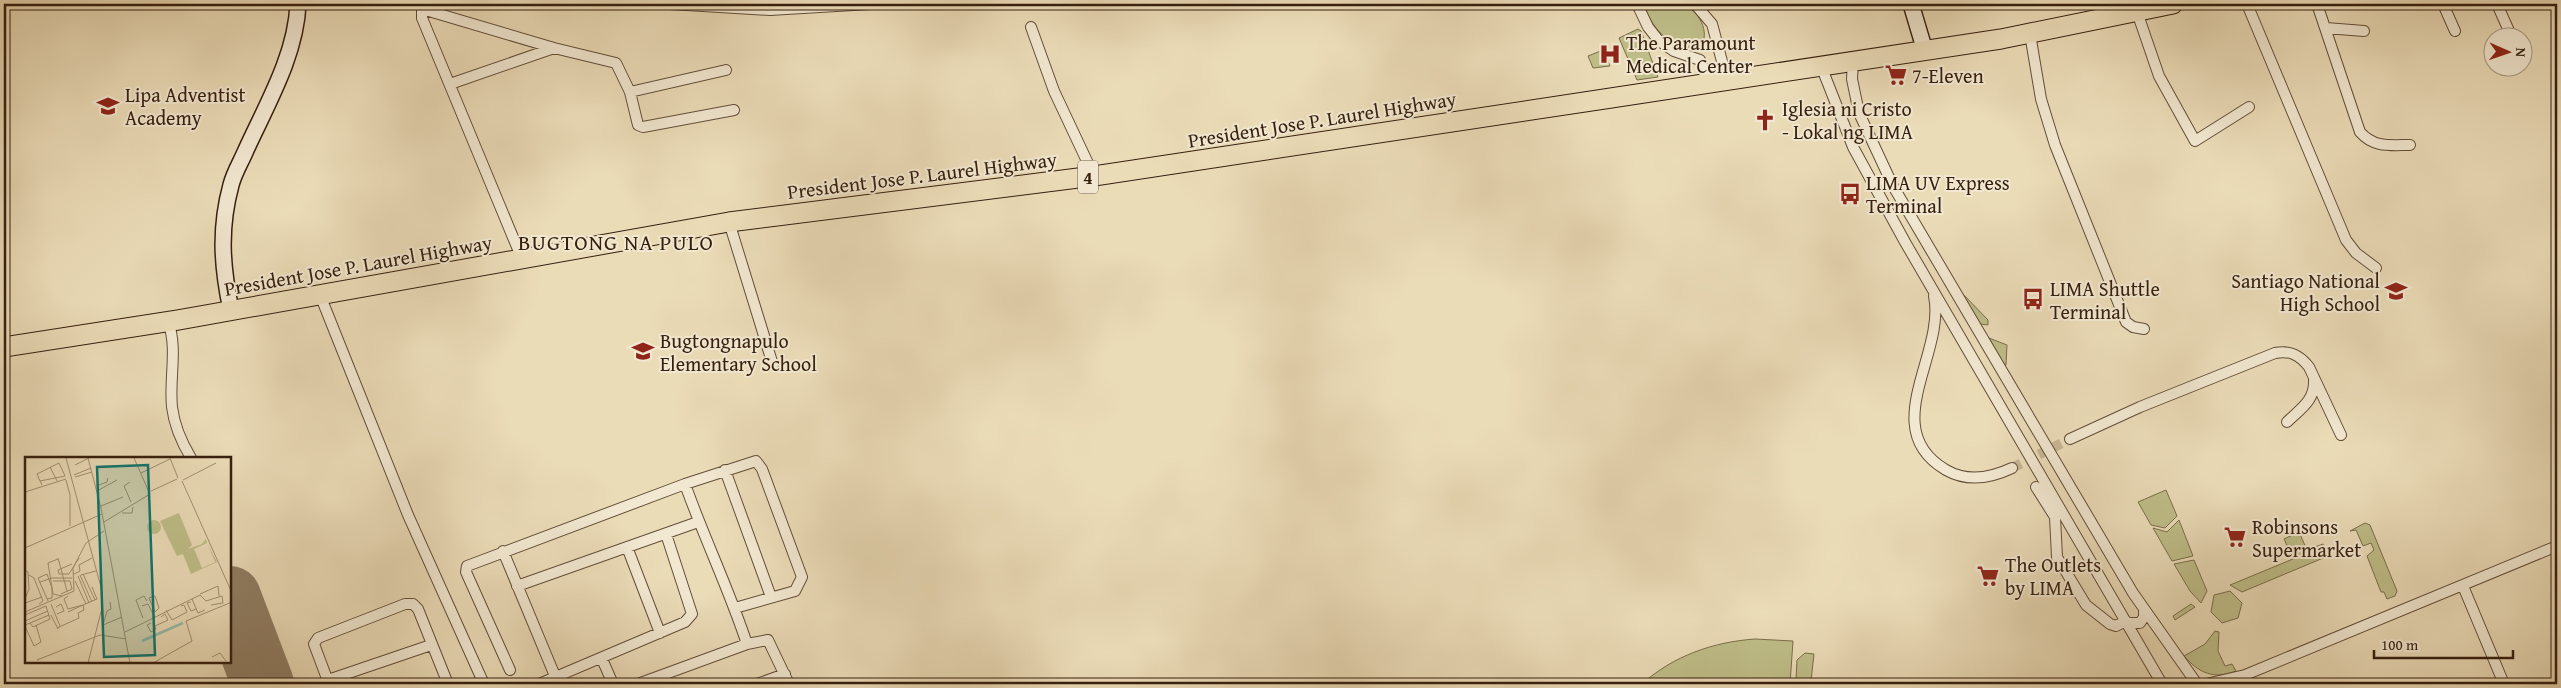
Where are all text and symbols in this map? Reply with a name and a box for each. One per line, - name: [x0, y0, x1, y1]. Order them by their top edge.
- place label: The Paramount Medical Center: [1626, 28, 1756, 80]
- north arrow: [2484, 28, 2534, 78]
- hospital icon: The Paramount Medical Center: [1597, 41, 1623, 67]
- text: N: [2511, 47, 2531, 58]
- place label: 7-Eleven: [1912, 61, 1984, 90]
- supermarket icon: 7-Eleven: [1883, 62, 1909, 88]
- place label: Lipa Adventist Academy: [125, 80, 246, 132]
- street label: President Jose P. Laurel Highway: [1186, 83, 1458, 155]
- school or university icon: Lipa Adventist Academy: [95, 93, 121, 119]
- place label: Iglesia ni Cristo - Lokal ng LIMA: [1782, 94, 1913, 146]
- church icon: Iglesia ni Cristo - Lokal ng LIMA: [1752, 107, 1778, 133]
- street label: President Jose P. Laurel Highway: [786, 144, 1058, 206]
- road number: 4: [1078, 160, 1098, 193]
- place label: LIMA UV Express Terminal: [1866, 168, 2010, 220]
- bus stop icon: LIMA UV Express Terminal: [1837, 181, 1863, 207]
- district label: BUGTONG NA PULO: [518, 226, 714, 258]
- street label: President Jose P. Laurel Highway: [222, 227, 494, 303]
- place label: Santiago National High School: [2231, 266, 2380, 318]
- place label: LIMA Shuttle Terminal: [2050, 274, 2160, 326]
- school or university icon: Santiago National High School: [2383, 278, 2409, 304]
- bus stop icon: LIMA Shuttle Terminal: [2020, 286, 2046, 312]
- place label: Bugtongnapulo Elementary School: [660, 326, 817, 378]
- school or university icon: Bugtongnapulo Elementary School: [630, 338, 656, 364]
- inset map: [25, 457, 231, 663]
- place label: Robinsons Supermarket: [2252, 512, 2361, 564]
- supermarket icon: Robinsons Supermarket: [2222, 524, 2248, 550]
- place label: The Outlets by LIMA: [2005, 550, 2101, 602]
- supermarket icon: The Outlets by LIMA: [1975, 563, 2001, 589]
- scale bar: [2374, 628, 2512, 660]
- text: 100 m: [2381, 634, 2419, 655]

